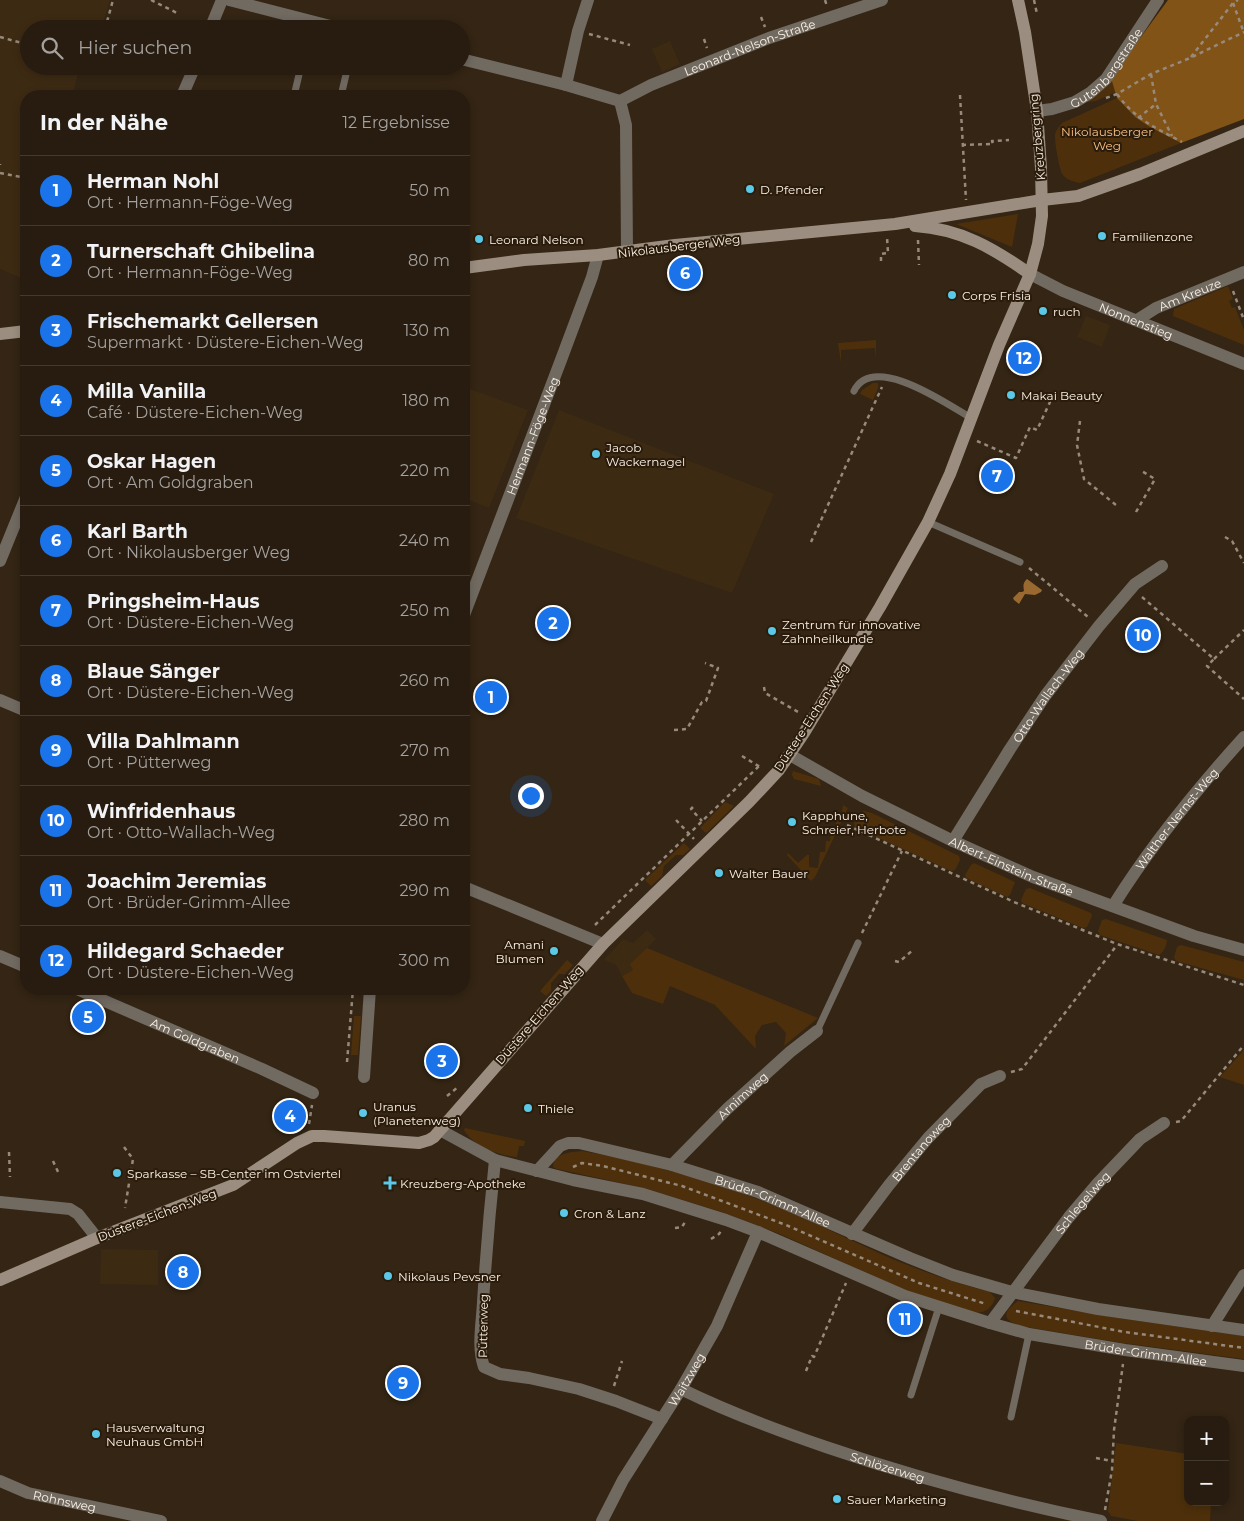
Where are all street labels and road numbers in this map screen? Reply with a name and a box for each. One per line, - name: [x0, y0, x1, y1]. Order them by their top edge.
- street label: Leonard-Nelson-Straße: [682, 15, 817, 79]
- street label: Gutenbergstraße: [1068, 25, 1145, 111]
- street label: Kreuzbergring: [1026, 93, 1048, 181]
- street label: Nikolausberger Weg: [617, 231, 741, 261]
- street label: Am Kreuze: [1156, 275, 1223, 314]
- street label: Nonnenstieg: [1097, 299, 1175, 342]
- street label: Hermann-Föge-Weg: [503, 374, 562, 497]
- street label: Otto-Wallach-Weg: [1009, 645, 1087, 745]
- street label: Düstere-Eichen-Weg: [770, 660, 852, 774]
- street label: Walther-Nernst-Weg: [1132, 765, 1221, 872]
- street label: Albert-Einstein-Straße: [947, 833, 1076, 899]
- street label: Düstere-Eichen-Weg: [492, 962, 586, 1068]
- street label: Am Goldgraben: [148, 1014, 242, 1066]
- street label: Arnimweg: [714, 1068, 771, 1122]
- street label: Brentanoweg: [888, 1112, 953, 1184]
- street label: Schlegelweg: [1052, 1168, 1113, 1237]
- street label: Brüder-Grimm-Allee: [713, 1171, 833, 1230]
- street label: Düstere-Eichen-Weg: [95, 1185, 219, 1245]
- street label: Pütterweg: [475, 1294, 491, 1358]
- street label: Brüder-Grimm-Allee: [1084, 1336, 1208, 1368]
- street label: Waitzweg: [665, 1350, 708, 1409]
- street label: Schlözerweg: [849, 1448, 927, 1485]
- street label: Rohnsweg: [32, 1487, 98, 1515]

